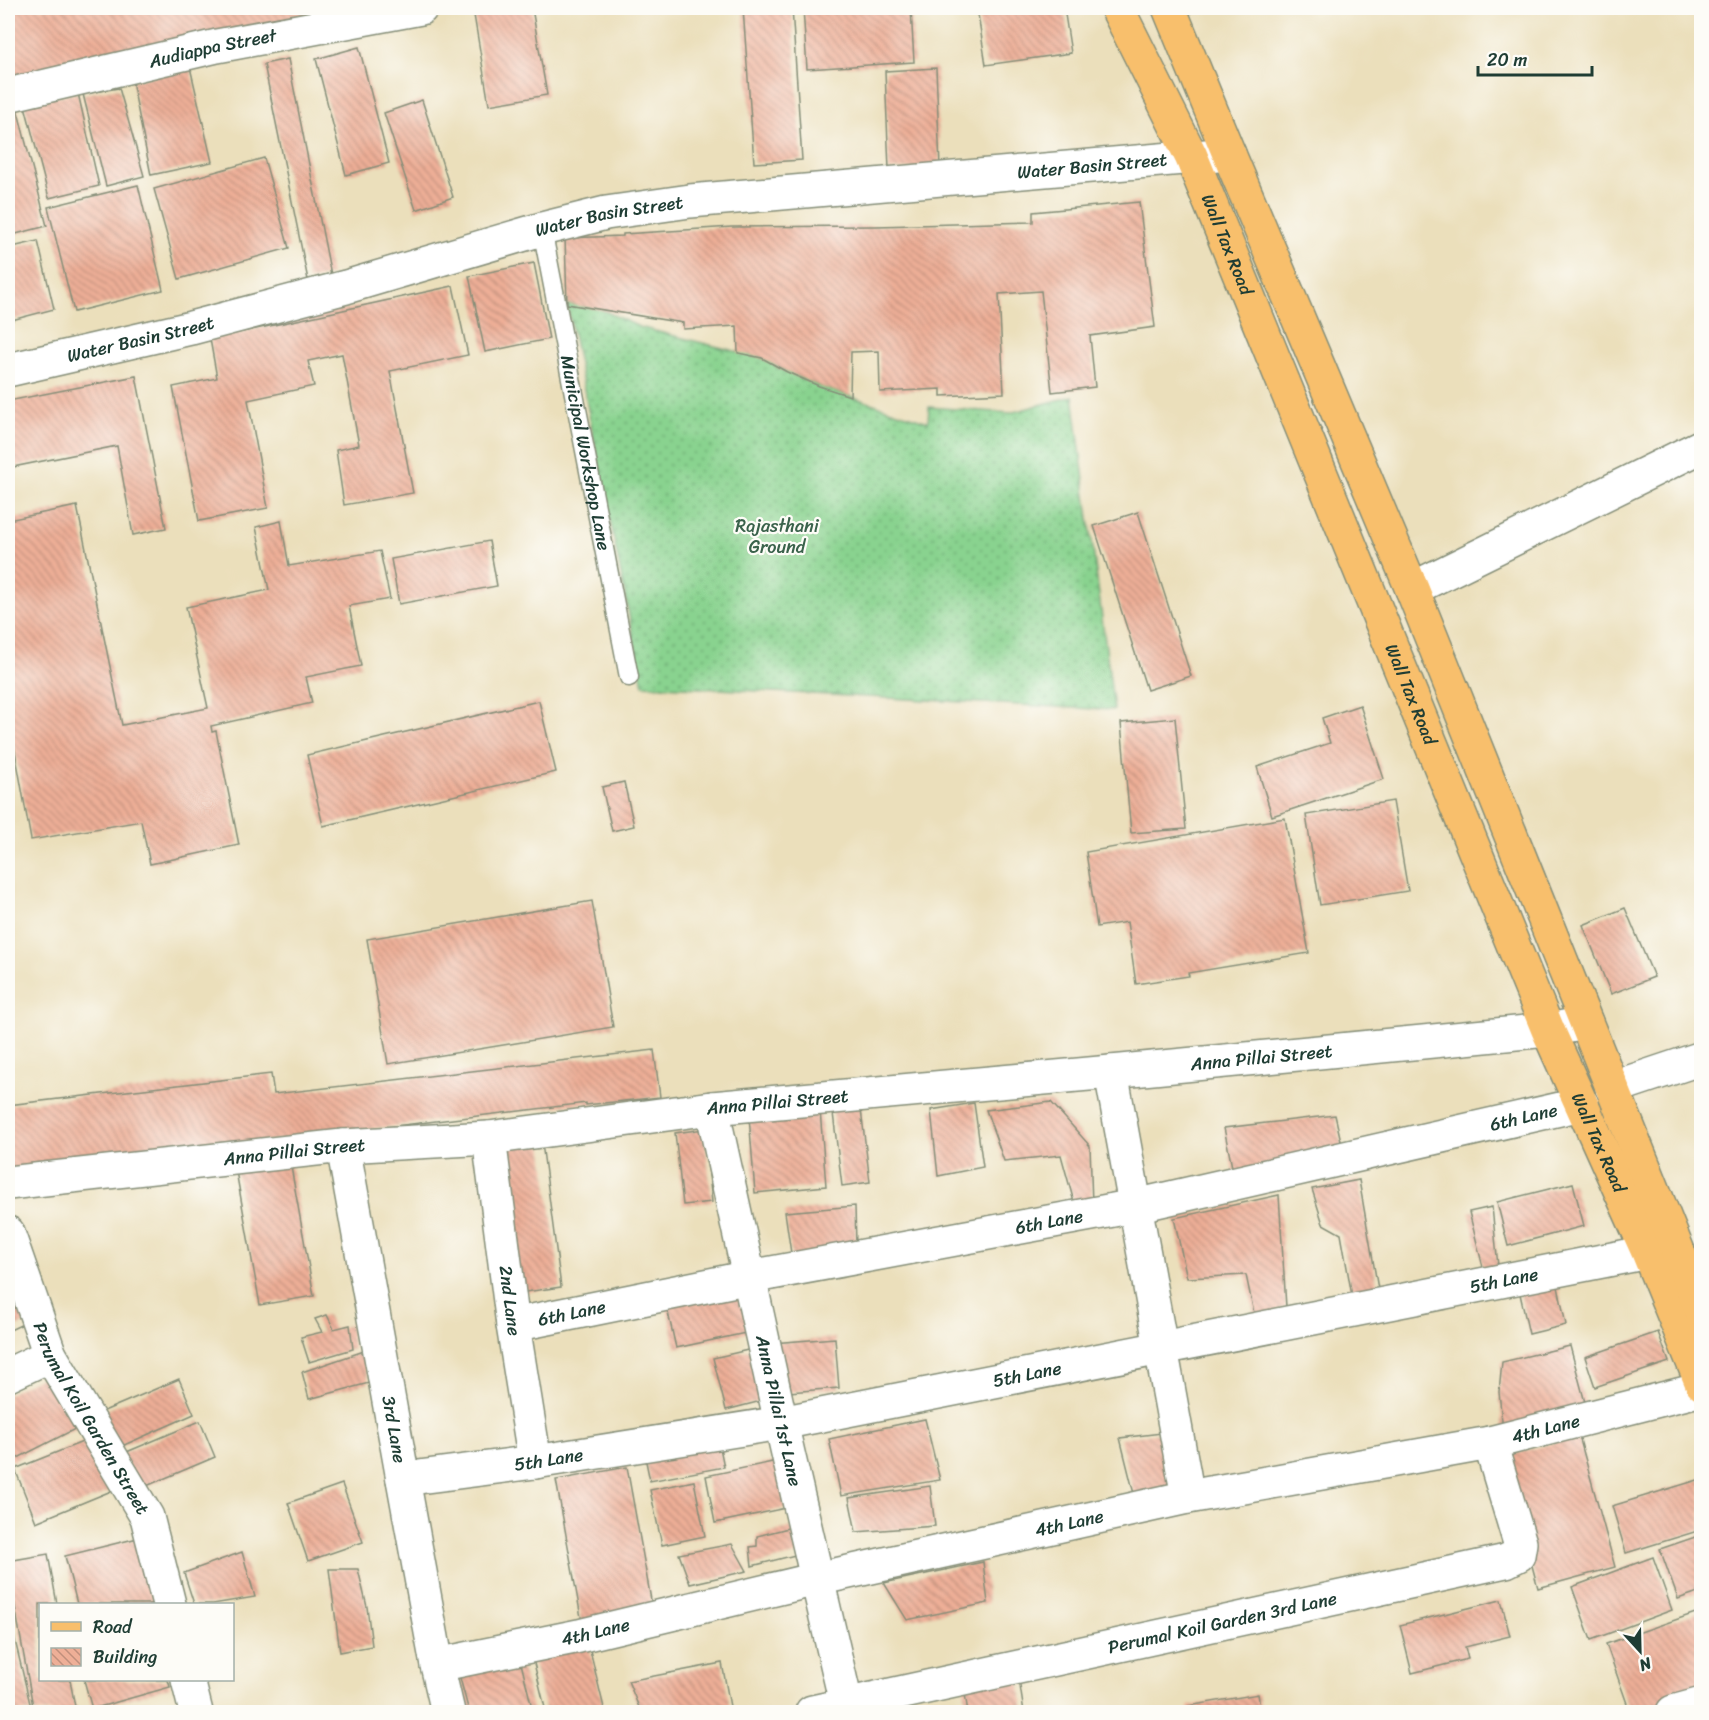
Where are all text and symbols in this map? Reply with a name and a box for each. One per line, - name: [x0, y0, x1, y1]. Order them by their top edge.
- street label: Audiappa Street: [145, 19, 280, 78]
- scale bar: [1478, 39, 1592, 77]
- text: 20 m: [1487, 44, 1527, 76]
- street label: Water Basin Street: [1016, 143, 1169, 188]
- street label: Water Basin Street: [532, 186, 685, 246]
- street label: Wall Tax Road: [1192, 189, 1263, 301]
- street label: Water Basin Street: [64, 307, 218, 372]
- street label: Municipal Workshop Lane: [551, 352, 620, 553]
- park label: Rajasthani Ground: [735, 510, 820, 563]
- street label: Wall Tax Road: [1376, 639, 1447, 751]
- street label: Anna Pillai Street: [1188, 1035, 1334, 1080]
- street label: Anna Pillai Street: [704, 1080, 850, 1125]
- street label: Wall Tax Road: [1562, 1087, 1636, 1199]
- street label: 6th Lane: [1487, 1094, 1561, 1141]
- street label: Anna Pillai Street: [221, 1129, 366, 1175]
- street label: 6th Lane: [1012, 1200, 1086, 1244]
- street label: 5th Lane: [1467, 1258, 1541, 1303]
- street label: 2nd Lane: [490, 1264, 531, 1338]
- street label: 6th Lane: [535, 1291, 609, 1336]
- street label: Perumal Koil Garden Street: [24, 1318, 158, 1521]
- street label: Anna Pillai 1st Lane: [746, 1331, 811, 1490]
- street label: 5th Lane: [990, 1352, 1064, 1397]
- street label: 3rd Lane: [372, 1393, 416, 1466]
- street label: 4th Lane: [1508, 1405, 1584, 1453]
- street label: 5th Lane: [512, 1439, 586, 1481]
- street label: 4th Lane: [1032, 1500, 1107, 1546]
- street label: Perumal Koil Garden 3rd Lane: [1105, 1582, 1340, 1663]
- legend: [39, 1603, 234, 1681]
- street label: 4th Lane: [558, 1608, 633, 1655]
- text: Road: [93, 1611, 133, 1643]
- north arrow: [1610, 1621, 1670, 1681]
- text: Building: [93, 1641, 157, 1673]
- text: N: [1634, 1649, 1657, 1680]

